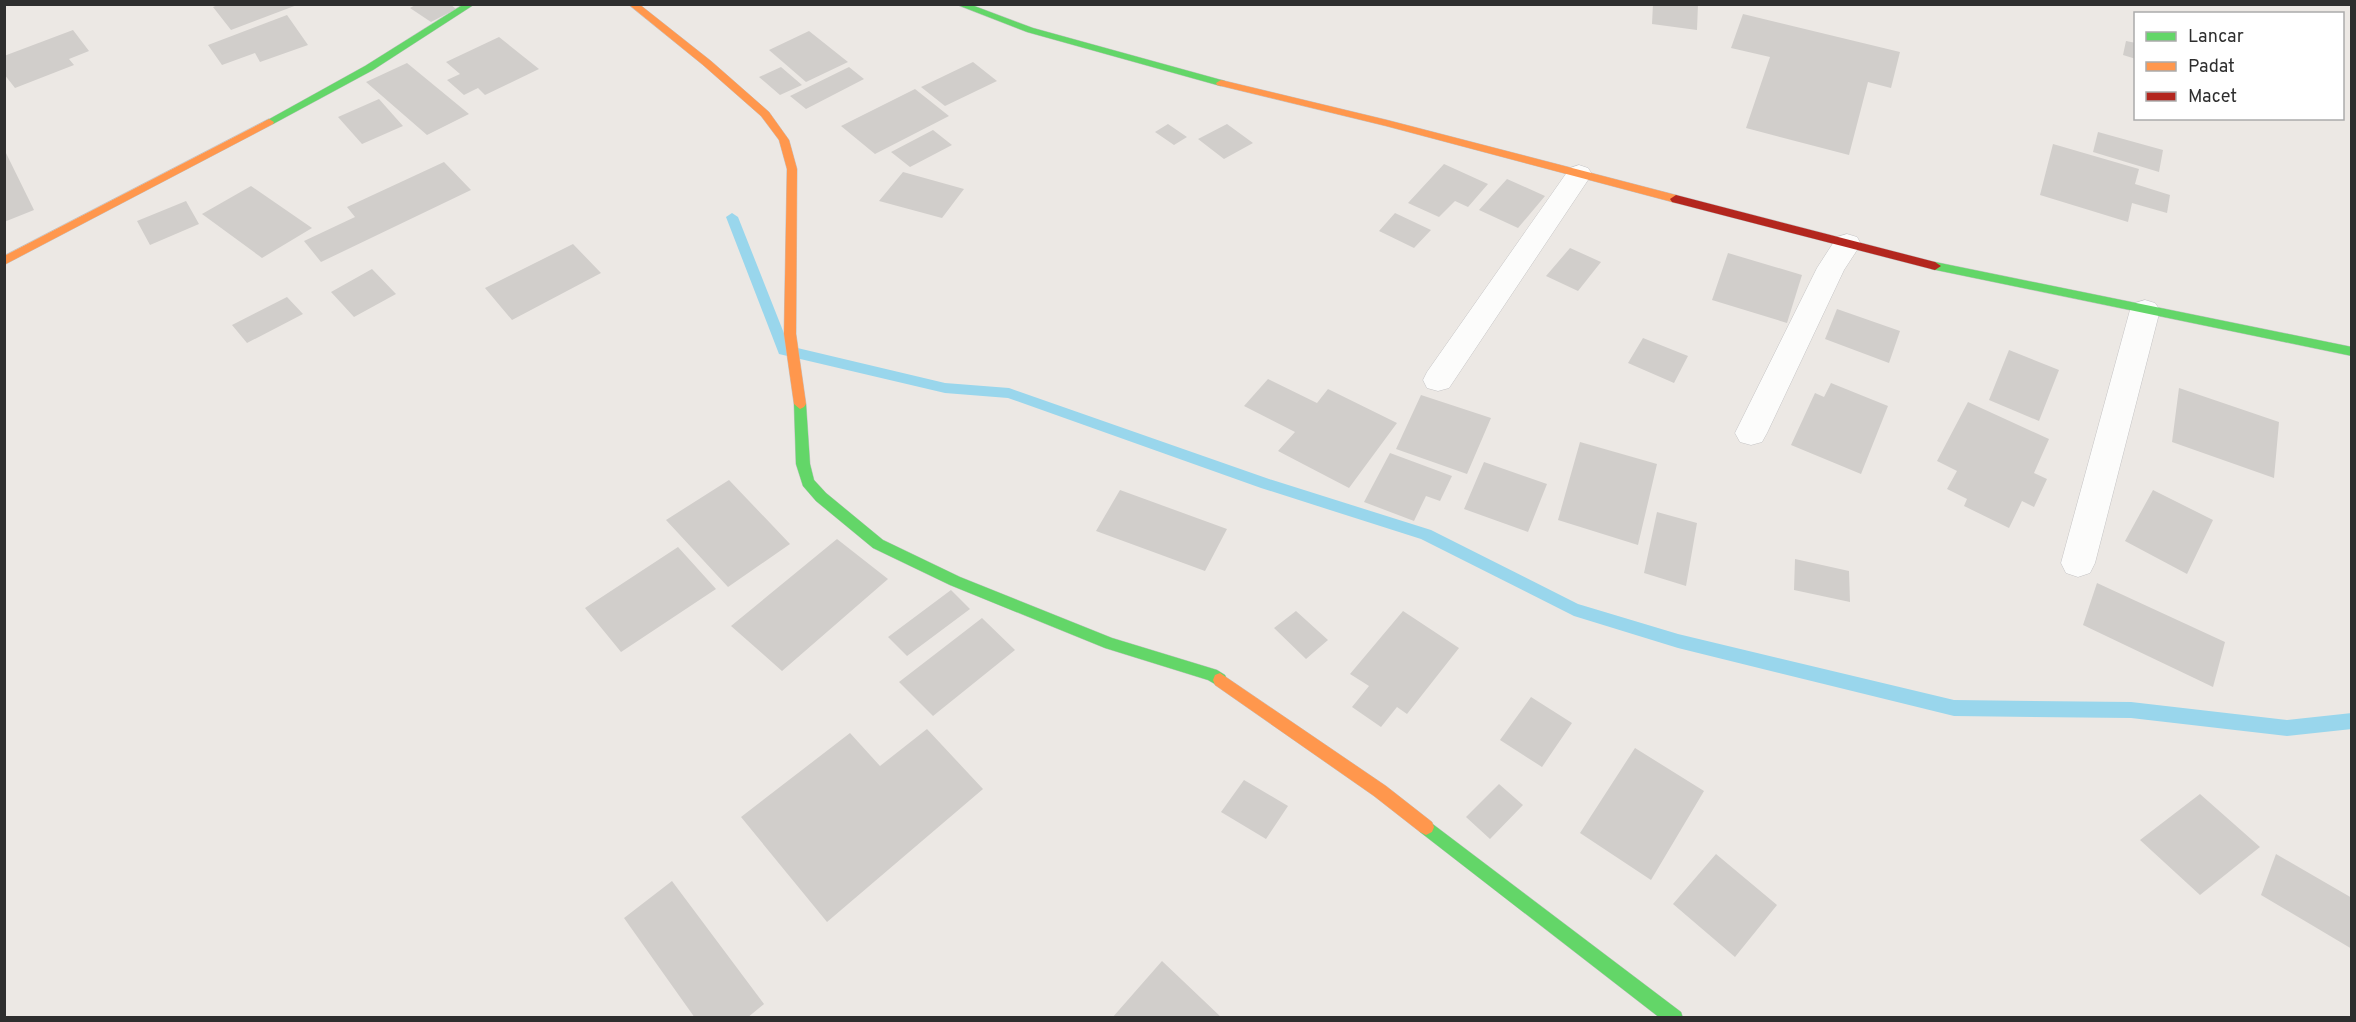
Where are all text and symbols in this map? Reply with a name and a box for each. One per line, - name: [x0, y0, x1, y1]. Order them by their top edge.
- legend: [2134, 12, 2344, 120]
- text: Lancar: [2188, 26, 2244, 49]
- text: Padat: [2188, 56, 2235, 79]
- text: Macet: [2188, 86, 2237, 109]

